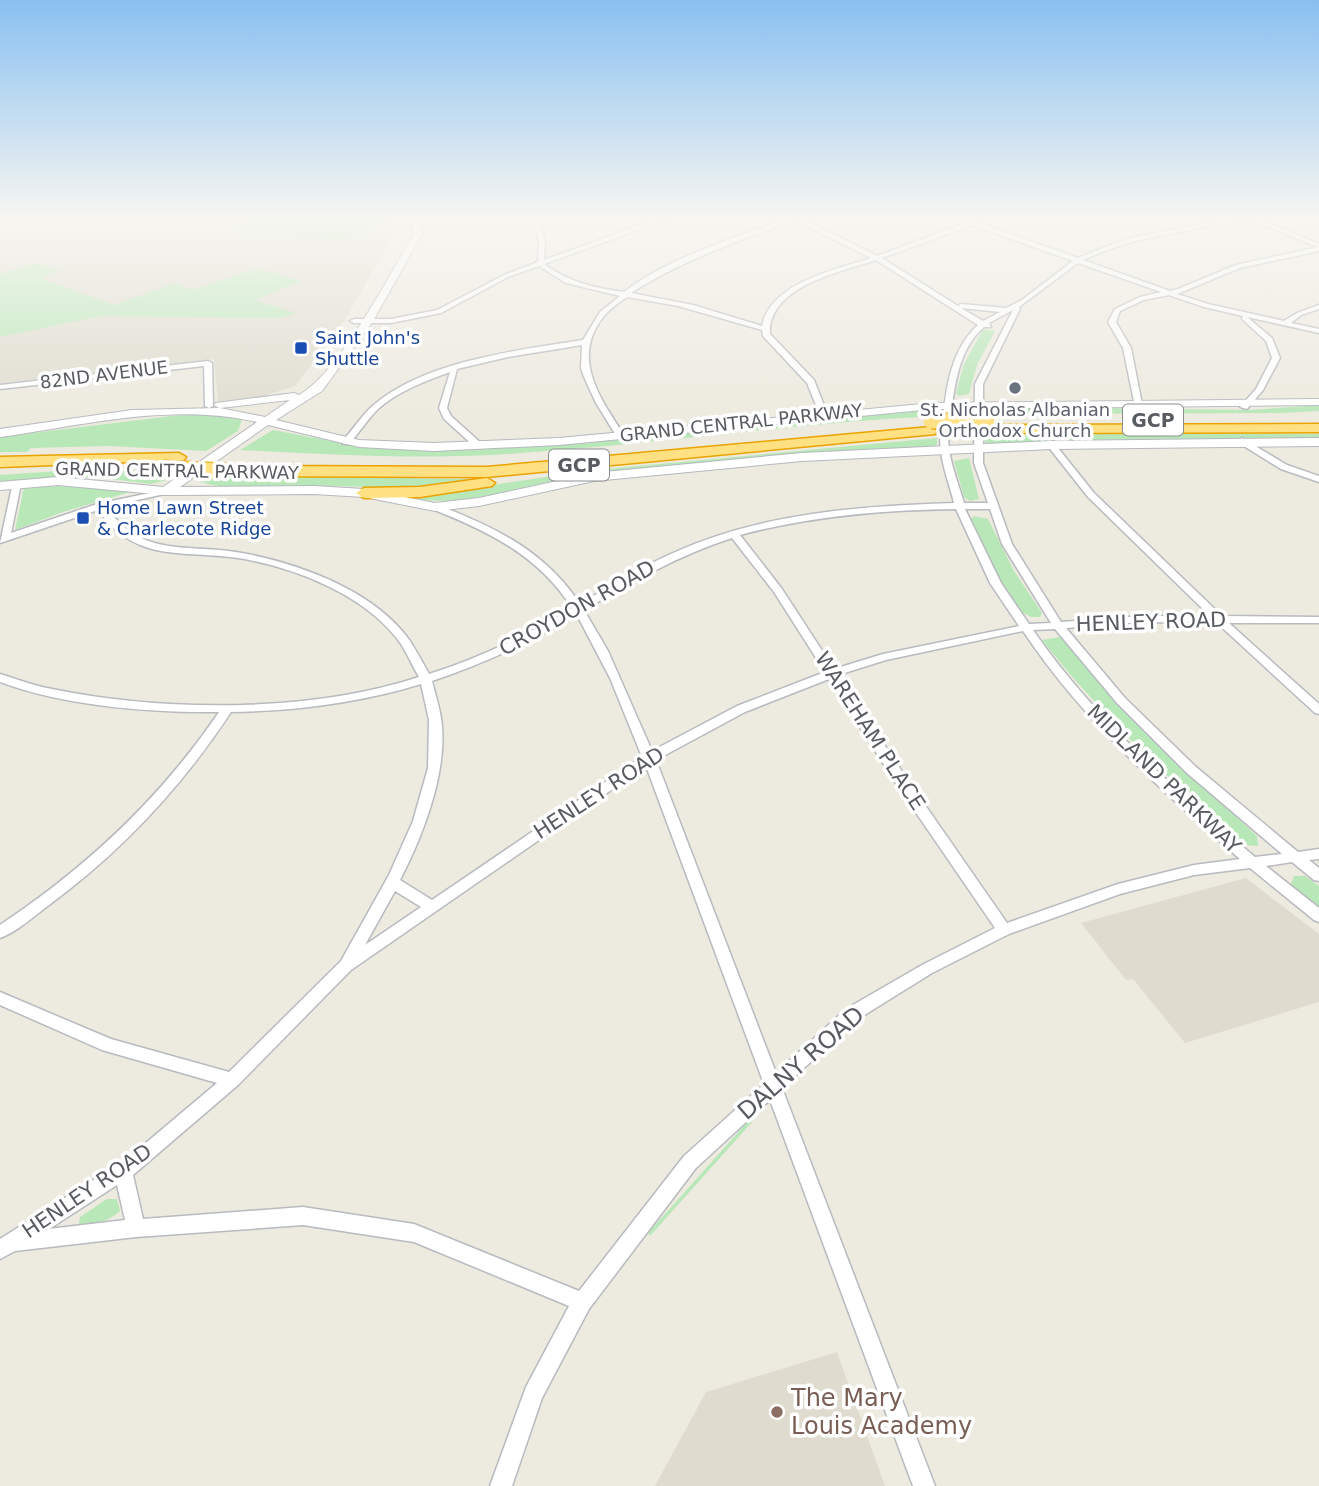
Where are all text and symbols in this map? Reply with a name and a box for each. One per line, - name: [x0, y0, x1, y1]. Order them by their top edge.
- place label: Saint John's Shuttle: [315, 327, 420, 369]
- marker: Saint John's Shuttle: [293, 340, 309, 356]
- street label: 82ND AVENUE: [39, 356, 169, 393]
- marker: St. Nicholas Albanian Orthodox Church: [1007, 380, 1023, 396]
- street label: GRAND CENTRAL PARKWAY: [619, 399, 864, 446]
- place label: St. Nicholas Albanian Orthodox Church: [920, 399, 1110, 441]
- road number: GCP: [1123, 404, 1183, 436]
- road number: GCP: [549, 450, 609, 480]
- street label: GRAND CENTRAL PARKWAY: [55, 458, 300, 483]
- place label: Home Lawn Street & Charlecote Ridge: [97, 497, 271, 539]
- marker: Home Lawn Street & Charlecote Ridge: [75, 510, 91, 526]
- street label: CROYDON ROAD: [495, 555, 659, 661]
- street label: HENLEY ROAD: [1075, 607, 1227, 637]
- street label: WAREHAM PLACE: [810, 647, 930, 815]
- street label: MIDLAND PARKWAY: [1082, 699, 1246, 859]
- street label: HENLEY ROAD: [529, 742, 669, 844]
- street label: DALNY ROAD: [732, 1001, 870, 1125]
- street label: HENLEY ROAD: [18, 1139, 156, 1243]
- place label: The Mary Louis Academy: [790, 1384, 972, 1440]
- marker: The Mary Louis Academy: [769, 1404, 785, 1420]

